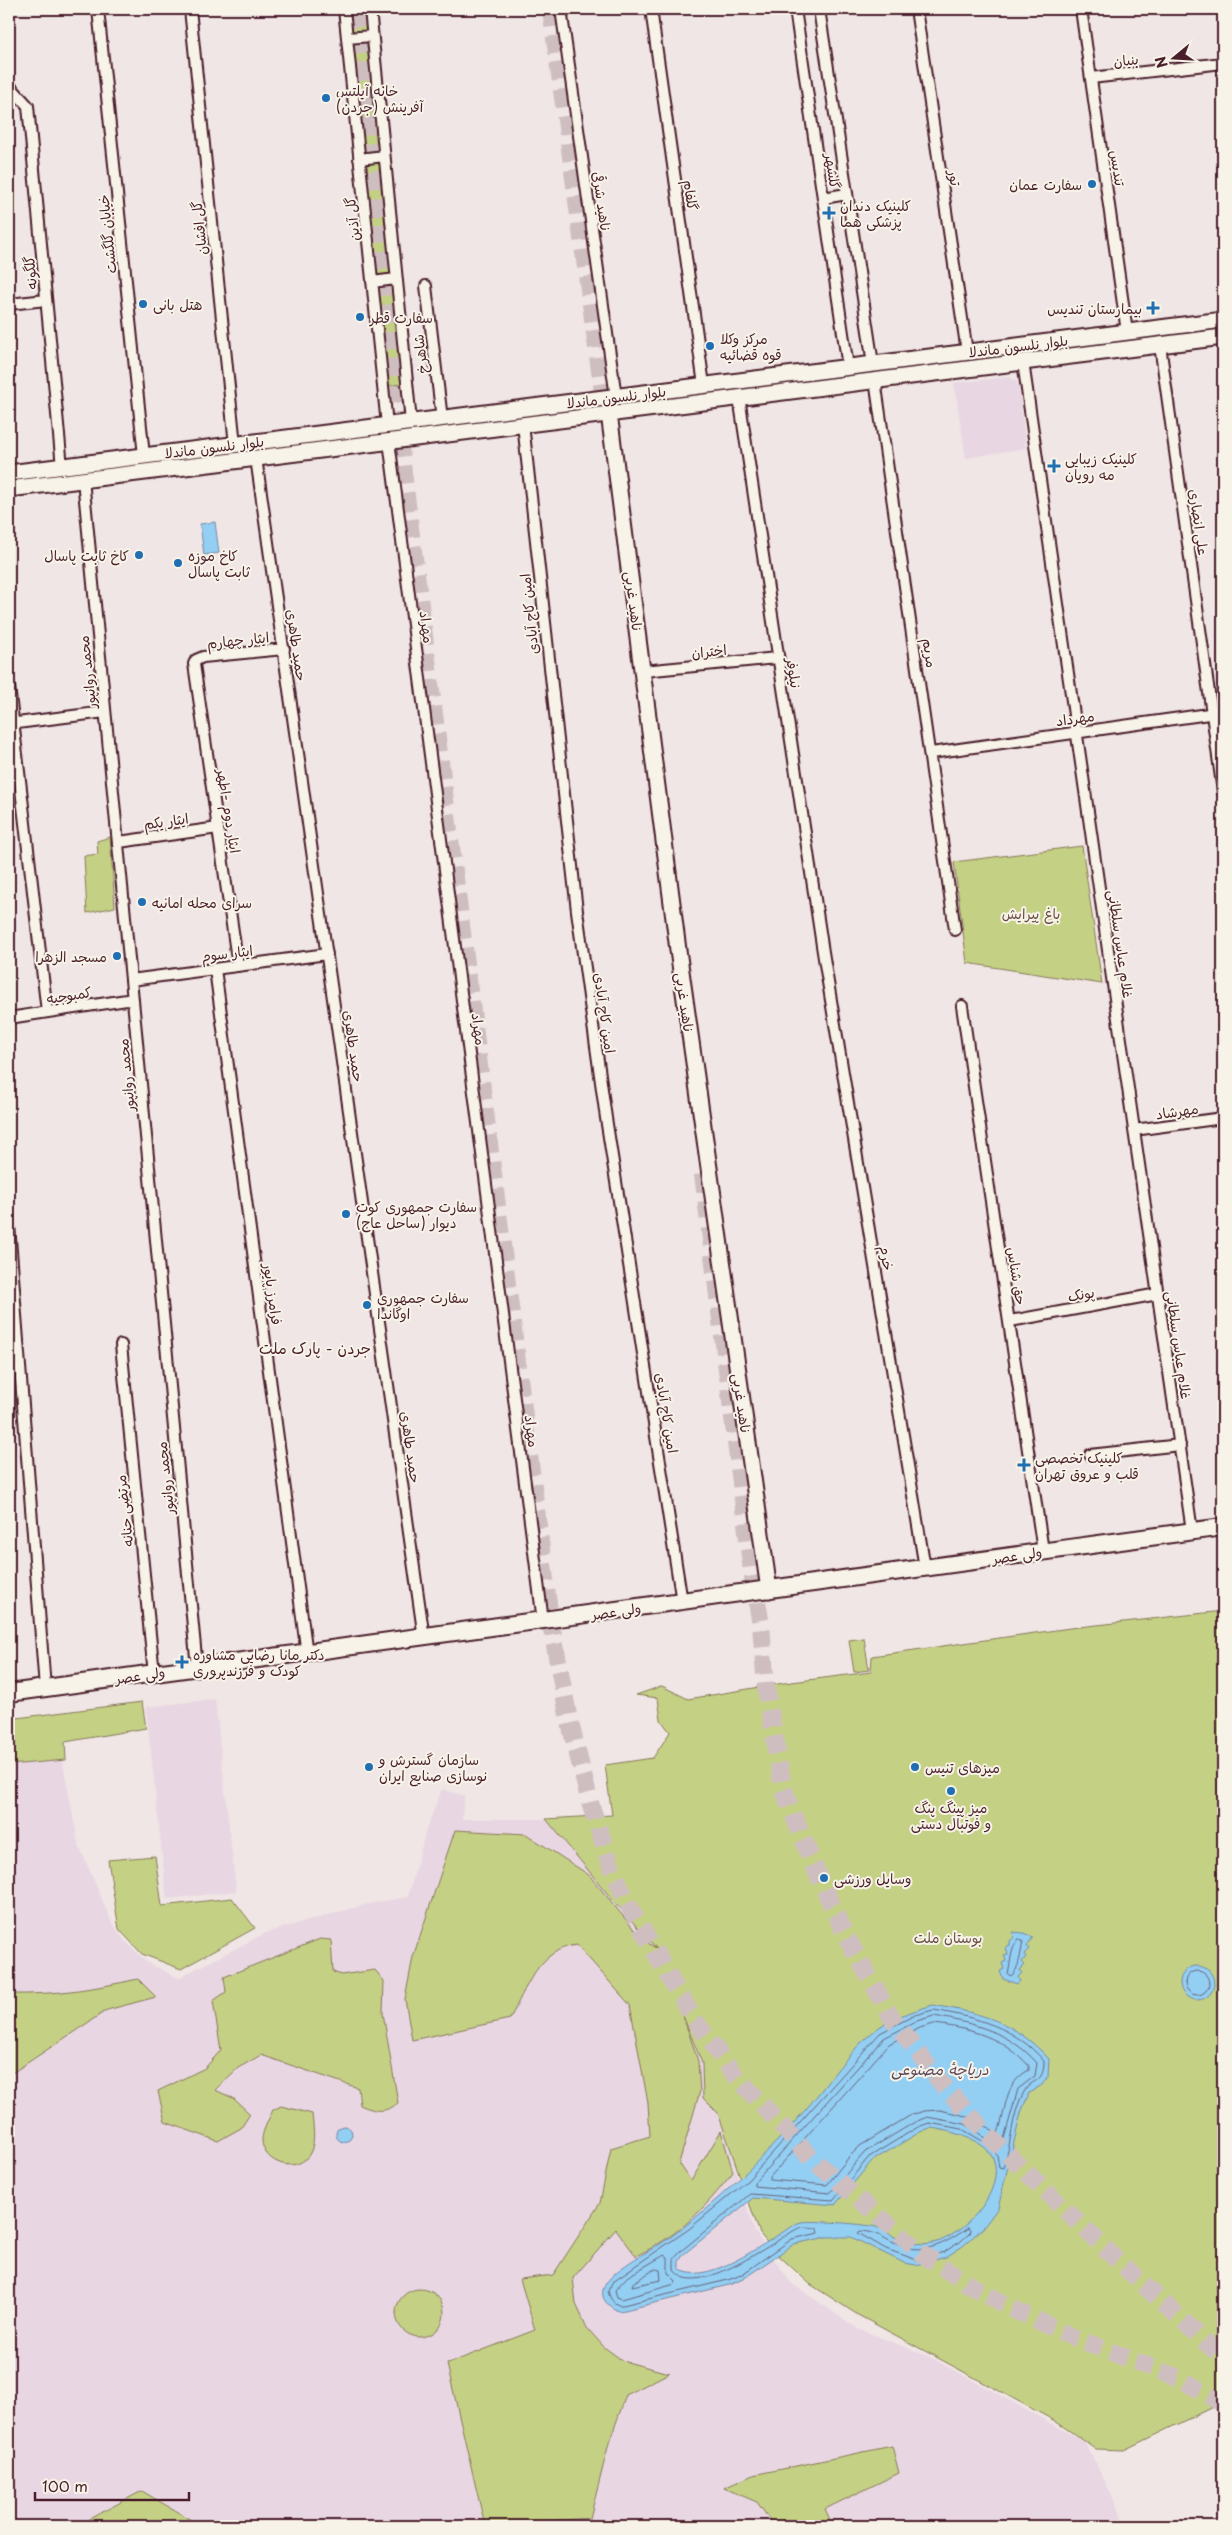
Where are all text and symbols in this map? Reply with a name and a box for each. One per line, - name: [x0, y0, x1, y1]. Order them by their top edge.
- north arrow: [1150, 32, 1200, 82]
- street label: بنیان: [1112, 48, 1140, 72]
- text: N: [1149, 54, 1173, 71]
- place label: خانه آیلتس آفرینش (جردن): [336, 80, 424, 117]
- marker: خانه آیلتس آفرینش (جردن): [320, 92, 332, 104]
- street label: تندیس: [1105, 149, 1131, 188]
- street label: گلشهر: [820, 151, 846, 190]
- street label: تور: [943, 168, 967, 188]
- street label: ناهید شرقی: [587, 170, 617, 232]
- place label: سفارت عمان: [1009, 174, 1082, 195]
- street label: گلفام: [677, 178, 704, 212]
- marker: سفارت عمان: [1086, 178, 1098, 190]
- street label: خیابان گلگشت: [92, 193, 122, 275]
- place label: کلینیک دندان پزشکی هما: [840, 195, 911, 232]
- street label: گل آذین: [339, 196, 365, 242]
- street label: گل‌ افشان: [186, 200, 212, 256]
- marker: کلینیک دندان پزشکی هما: [822, 206, 836, 220]
- street label: گلگونه: [18, 255, 42, 291]
- place label: هتل بانی: [153, 294, 203, 315]
- marker: هتل بانی: [137, 298, 149, 310]
- place label: بیمارستان تندیس: [1047, 298, 1142, 319]
- marker: بیمارستان تندیس: [1146, 301, 1160, 315]
- place label: سفارت قطر: [369, 307, 433, 328]
- marker: سفارت قطر: [354, 311, 366, 323]
- place label: مرکز وکلا قوه قضائیه: [720, 328, 782, 365]
- street label: بلوار نلسون ماندلا: [967, 329, 1069, 363]
- street label: شاهرخ: [407, 333, 433, 375]
- marker: مرکز وکلا قوه قضائیه: [704, 340, 716, 352]
- street label: بلوار نلسون ماندلا: [565, 380, 667, 414]
- street label: بلوار نلسون ماندلا: [163, 430, 265, 464]
- place label: کلینیک زیبایی مه رویان: [1065, 448, 1137, 485]
- marker: کلینیک زیبایی مه رویان: [1047, 459, 1061, 473]
- street label: علی انصاری: [1184, 487, 1214, 557]
- place label: کاخ ثابت پاسال: [44, 545, 129, 566]
- place label: کاخ موزه ثابت پاسال: [188, 545, 251, 582]
- marker: کاخ ثابت پاسال: [133, 549, 145, 561]
- marker: کاخ موزه ثابت پاسال: [172, 557, 184, 569]
- street label: ناهید غربی: [620, 570, 648, 632]
- street label: امین کاج آبادی: [514, 572, 544, 656]
- street label: حمید طاهری: [282, 608, 312, 682]
- street label: مهراد: [415, 609, 439, 645]
- street label: ایثار چهارم: [206, 626, 270, 655]
- street label: محمد روانپور: [73, 634, 101, 711]
- street label: مریم: [917, 637, 942, 669]
- street label: اختران: [690, 639, 728, 663]
- street label: نیلوفر: [781, 655, 807, 690]
- street label: مهرداد: [1054, 705, 1096, 731]
- street label: ایثار دوم -اطهر: [211, 766, 246, 855]
- street label: ایثار یکم: [142, 807, 190, 836]
- street label: غلام عباس سلطانی: [1102, 889, 1139, 1000]
- place label: سرای محله امانیه: [152, 892, 252, 913]
- marker: سرای محله امانیه: [136, 896, 148, 908]
- park label: باغ پیرایش: [1002, 903, 1060, 924]
- street label: ایثار سوم: [200, 939, 254, 969]
- place label: مسجد الزهرا: [35, 946, 107, 967]
- marker: مسجد الزهرا: [111, 950, 123, 962]
- street label: امین کاج آبادی: [589, 971, 621, 1055]
- street label: ناهید غربی: [670, 971, 700, 1033]
- street label: کمبوجیه: [45, 981, 93, 1009]
- street label: حمید طاهری: [339, 1009, 369, 1083]
- street label: مهراد: [467, 1011, 491, 1047]
- street label: محمد روانپور: [112, 1038, 140, 1113]
- street label: مهرشاد: [1154, 1098, 1200, 1124]
- place label: سفارت جمهوری کوت دیوار (ساحل عاج): [356, 1196, 477, 1233]
- marker: سفارت جمهوری کوت دیوار (ساحل عاج): [340, 1208, 352, 1220]
- street label: خرم: [873, 1244, 899, 1272]
- street label: حق شناس: [1002, 1245, 1032, 1307]
- street label: فرامرز پایور: [258, 1261, 288, 1326]
- street label: پونک: [1066, 1281, 1096, 1307]
- place label: سفارت جمهوری اوگاندا: [377, 1287, 469, 1324]
- street label: غلام عباس سلطانی: [1160, 1290, 1197, 1401]
- marker: سفارت جمهوری اوگاندا: [361, 1299, 373, 1311]
- district label: جردن - پارک ملت: [259, 1336, 371, 1359]
- street label: امین کاج آبادی: [650, 1371, 684, 1455]
- street label: ناهید غربی: [727, 1372, 757, 1434]
- street label: حمید طاهری: [396, 1410, 426, 1484]
- street label: مهراد: [520, 1413, 544, 1449]
- street label: محمد روانپور: [151, 1440, 179, 1517]
- place label: کلینیک تخصصی قلب و عروق تهران: [1035, 1447, 1139, 1484]
- marker: کلینیک تخصصی قلب و عروق تهران: [1017, 1458, 1031, 1472]
- street label: مرتضی حنانه: [110, 1474, 138, 1548]
- street label: ولی عصر: [990, 1541, 1043, 1569]
- street label: ولی عصر: [589, 1597, 642, 1625]
- place label: دکتر مانا رضایی مشاوره کودک و فرزندپروری: [193, 1644, 325, 1681]
- marker: دکتر مانا رضایی مشاوره کودک و فرزندپروری: [175, 1655, 189, 1669]
- street label: ولی عصر: [113, 1661, 166, 1689]
- place label: سازمان گسترش و نوسازی صنایع ایران: [378, 1749, 488, 1787]
- place label: میزهای تنیس: [925, 1757, 1000, 1778]
- marker: سازمان گسترش و نوسازی صنایع ایران: [363, 1761, 375, 1773]
- marker: میزهای تنیس: [909, 1761, 921, 1773]
- marker: میز پینگ پنگ و فوتبال دستی: [945, 1785, 957, 1797]
- place label: میز پینگ پنگ و فوتبال دستی: [911, 1797, 991, 1834]
- place label: وسایل ورزشی: [834, 1868, 911, 1889]
- marker: وسایل ورزشی: [818, 1872, 830, 1884]
- park label: بوستان ملت: [914, 1927, 982, 1948]
- water label: دریاچهٔ مصنوعی: [891, 2057, 989, 2080]
- scale bar: [35, 2470, 189, 2502]
- text: 100 m: [42, 2474, 88, 2497]

